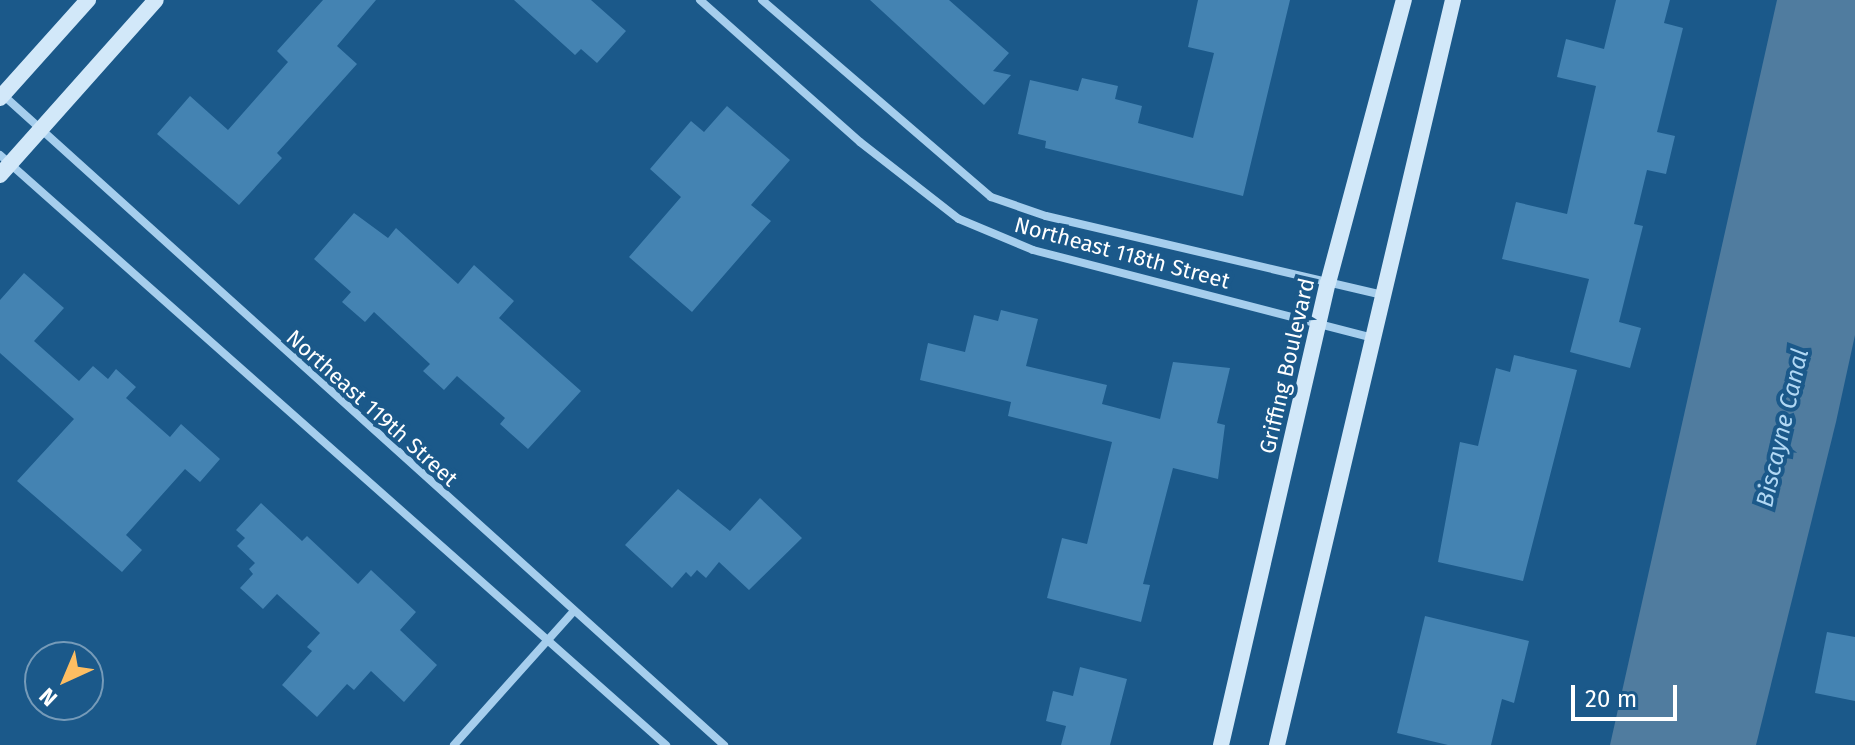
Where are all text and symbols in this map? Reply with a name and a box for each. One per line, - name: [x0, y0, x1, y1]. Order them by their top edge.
- street label: Northeast 118th Street: [1011, 212, 1233, 294]
- street label: Griffing Boulevard: [1254, 276, 1320, 456]
- street label: Northeast 119th Street: [281, 324, 463, 492]
- water label: Biscayne Canal: [1751, 346, 1815, 510]
- north arrow: [24, 641, 104, 721]
- scale bar: [1575, 669, 1681, 719]
- text: N: [34, 682, 63, 712]
- text: 20 m: [1585, 685, 1637, 713]

